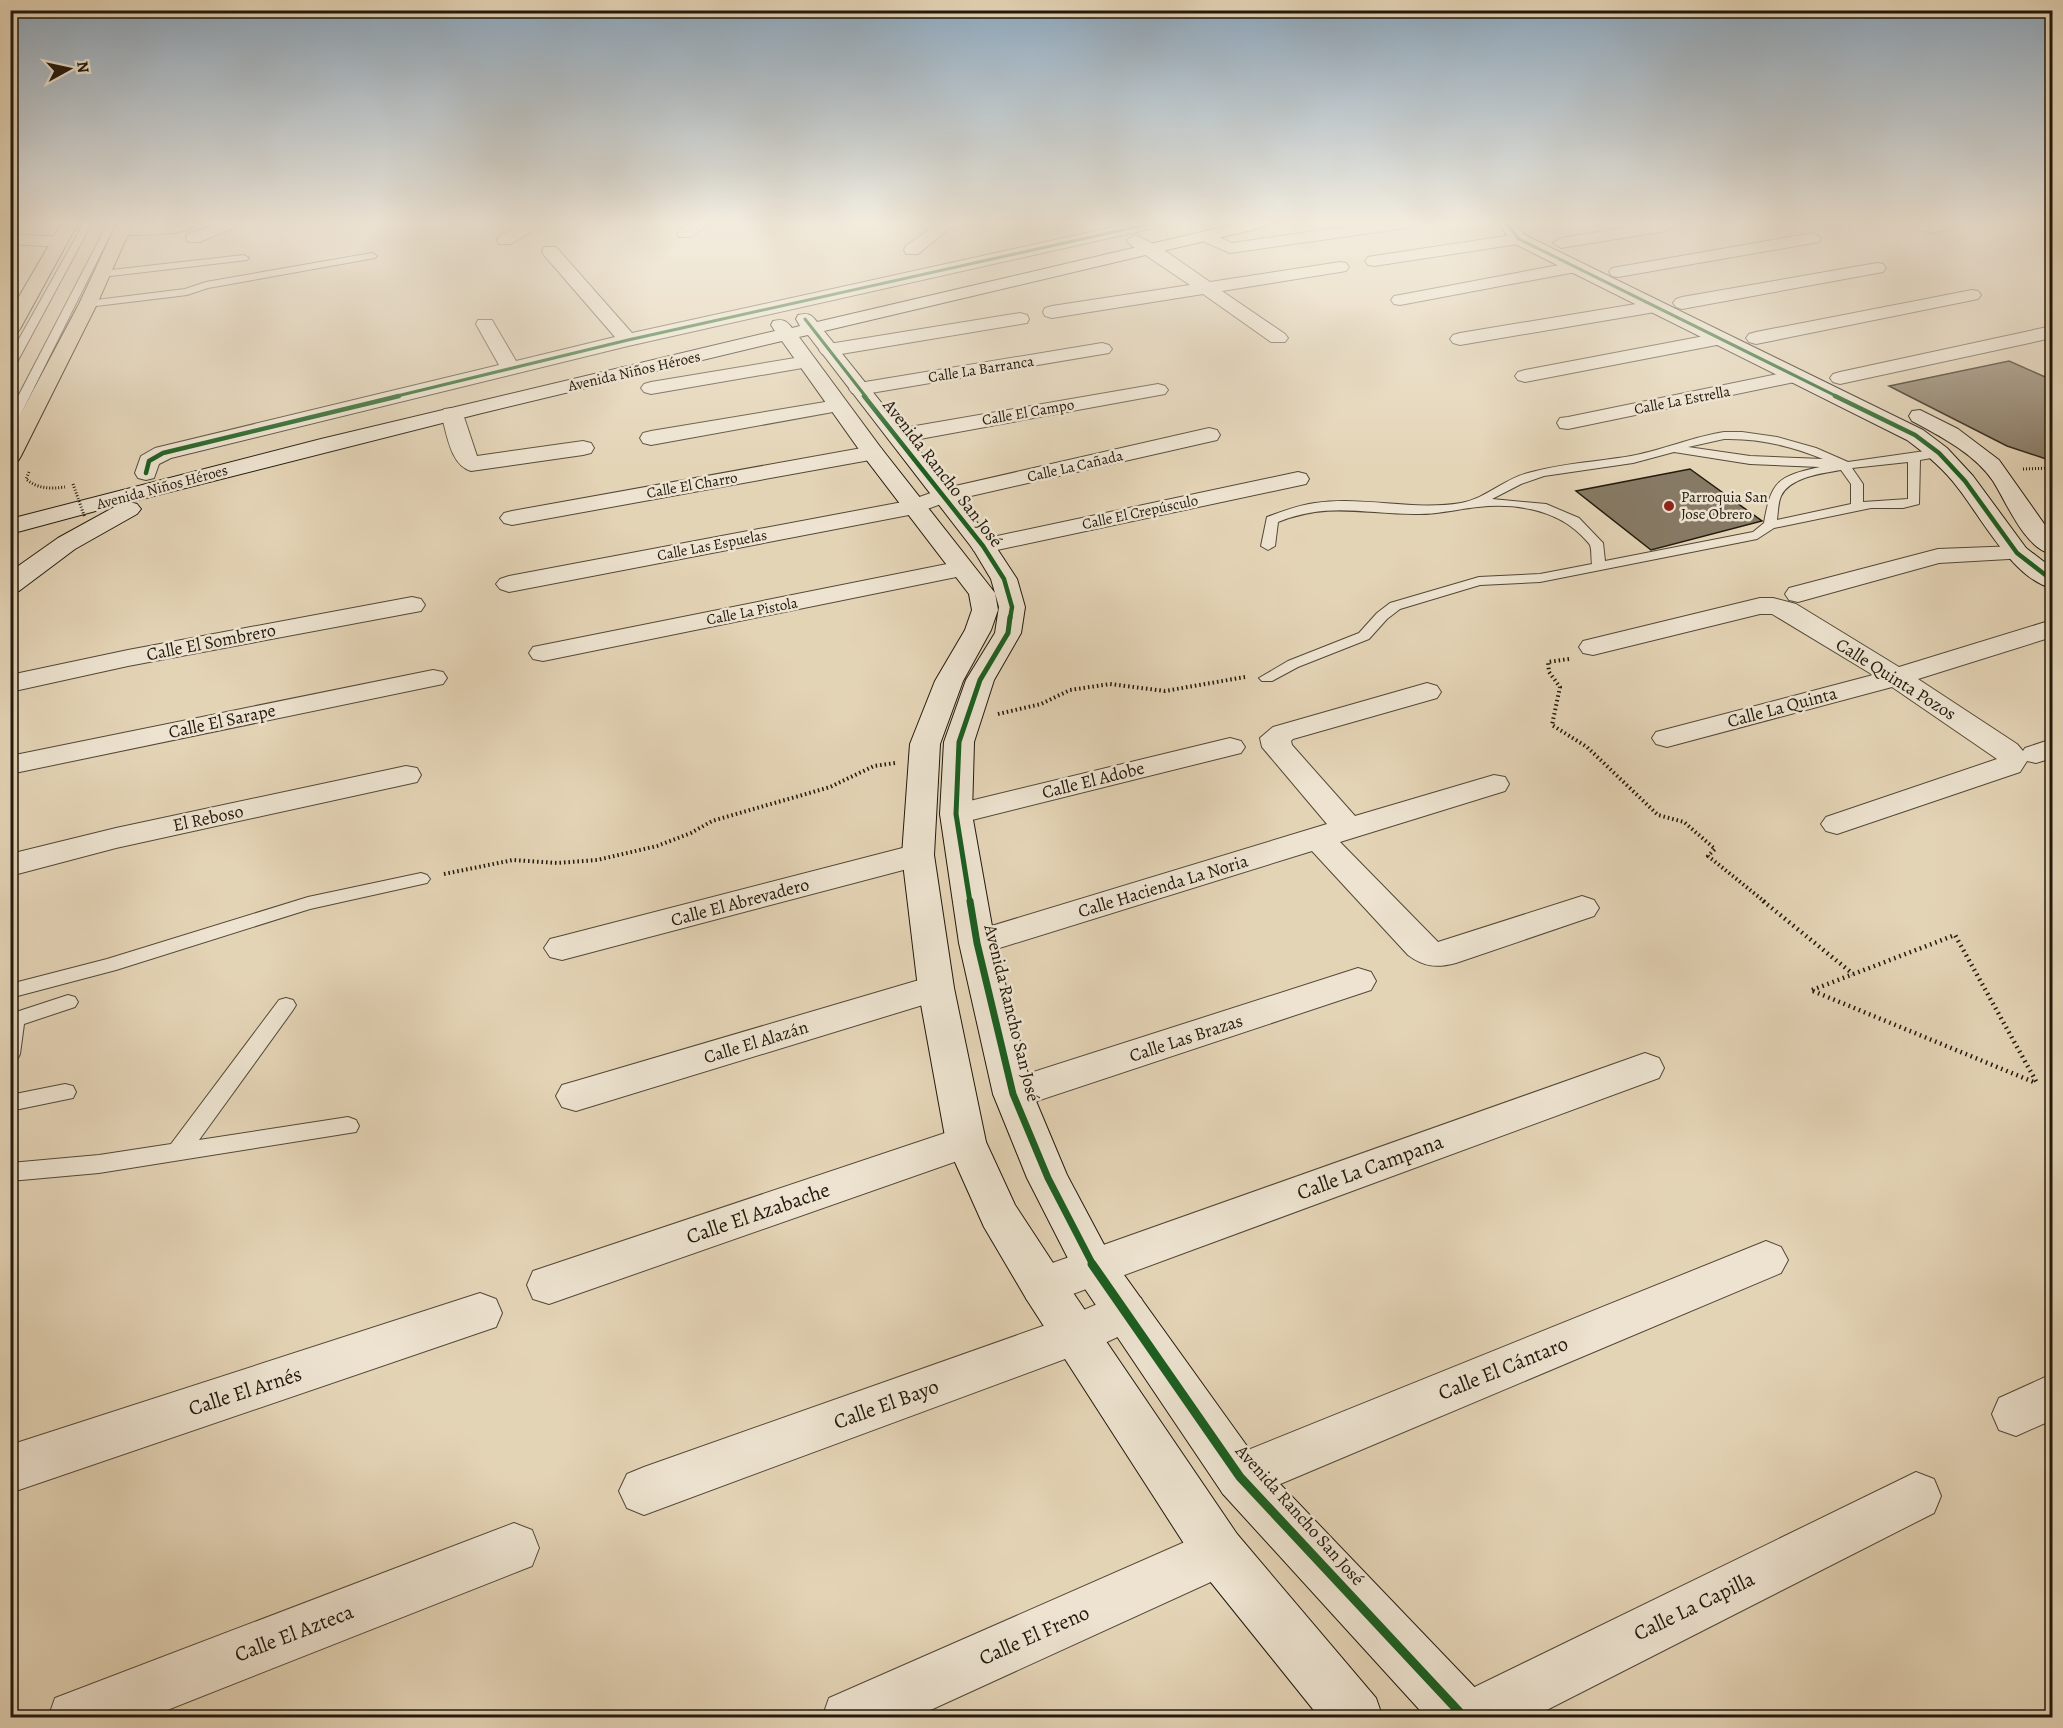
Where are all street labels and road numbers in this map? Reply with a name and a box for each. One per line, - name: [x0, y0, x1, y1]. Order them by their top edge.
- street label: Avenida Niños Héroes: [565, 346, 702, 396]
- street label: Calle La Barranca: [927, 351, 1035, 387]
- street label: Calle La Estrella: [1632, 381, 1732, 419]
- street label: Avenida Rancho San José: [877, 393, 1008, 552]
- street label: Calle El Campo: [980, 394, 1076, 430]
- street label: Calle La Cañada: [1025, 445, 1125, 487]
- street label: Avenida Niños Héroes: [93, 460, 230, 514]
- street label: Calle El Charro: [645, 467, 739, 503]
- street label: Calle El Crepúsculo: [1080, 490, 1200, 534]
- street label: Calle Las Espuelas: [655, 525, 769, 565]
- street label: Calle La Pistola: [705, 592, 799, 630]
- street label: Calle El Sombrero: [144, 618, 278, 666]
- street label: Calle Quinta Pozos: [1831, 632, 1961, 726]
- street label: Calle La Quinta: [1724, 681, 1840, 733]
- street label: Calle El Sarape: [166, 698, 278, 744]
- street label: Calle El Adobe: [1039, 756, 1147, 804]
- street label: El Reboso: [171, 799, 245, 837]
- street label: Calle Hacienda La Noria: [1075, 848, 1252, 923]
- street label: Calle El Abrevadero: [668, 872, 812, 932]
- street label: Avenida Rancho San José: [978, 921, 1046, 1104]
- street label: Calle Las Brazas: [1126, 1008, 1246, 1068]
- street label: Calle El Alazán: [701, 1015, 811, 1069]
- street label: Calle La Campana: [1293, 1127, 1447, 1206]
- street label: Calle El Azabache: [682, 1175, 834, 1251]
- street label: Calle El Cántaro: [1434, 1329, 1572, 1407]
- street label: Calle El Arnés: [185, 1360, 305, 1422]
- street label: Calle El Bayo: [830, 1372, 942, 1436]
- street label: Avenida Rancho San José: [1230, 1439, 1370, 1591]
- street label: Calle La Capilla: [1629, 1565, 1759, 1647]
- street label: Calle El Azteca: [231, 1597, 358, 1669]
- street label: Calle El Freno: [974, 1598, 1094, 1672]

